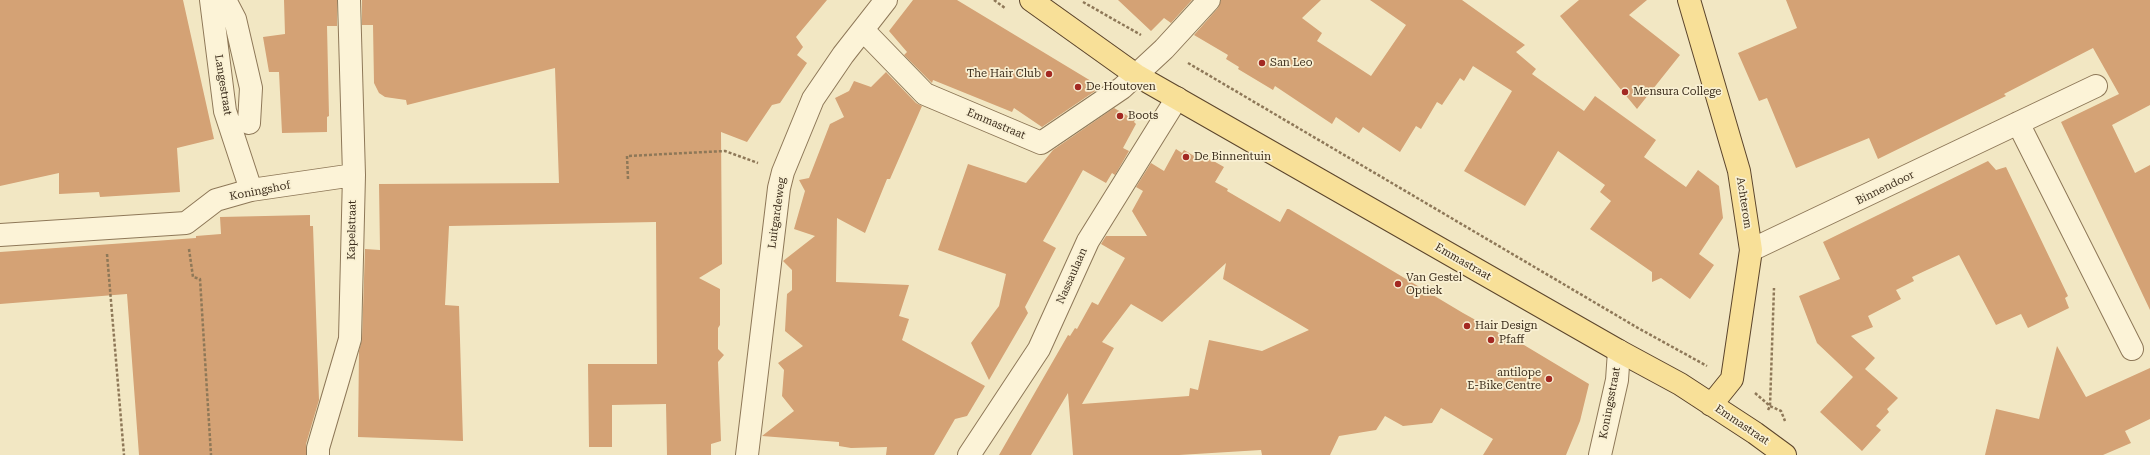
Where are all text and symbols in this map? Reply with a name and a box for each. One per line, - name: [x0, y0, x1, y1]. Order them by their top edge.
- street label: Langestraat: [212, 54, 234, 116]
- place label: San Leo: [1270, 56, 1312, 70]
- marker: San Leo: [1257, 58, 1267, 68]
- place label: The Hair Club: [967, 67, 1041, 81]
- marker: The Hair Club: [1044, 69, 1054, 79]
- place label: De Houtoven: [1086, 80, 1156, 94]
- marker: De Houtoven: [1073, 82, 1083, 92]
- place label: Mensura College: [1633, 85, 1721, 99]
- marker: Mensura College: [1620, 87, 1630, 97]
- street label: Emmastraat: [965, 106, 1027, 142]
- place label: Boots: [1128, 109, 1158, 123]
- marker: Boots: [1115, 111, 1125, 121]
- place label: De Binnentuin: [1194, 150, 1271, 164]
- marker: De Binnentuin: [1181, 152, 1191, 162]
- street label: Binnendoor: [1854, 168, 1916, 208]
- street label: Achterom: [1733, 176, 1755, 230]
- street label: Luitgardeweg: [765, 177, 789, 249]
- street label: Koningshof: [228, 179, 292, 203]
- street label: Kapelstraat: [345, 200, 359, 260]
- street label: Emmastraat: [1433, 241, 1493, 283]
- street label: Nassaulaan: [1054, 246, 1090, 306]
- place label: Van Gestel Optiek: [1406, 271, 1462, 297]
- marker: Van Gestel Optiek: [1393, 279, 1403, 289]
- place label: Hair Design: [1475, 319, 1538, 333]
- marker: Hair Design: [1462, 321, 1472, 331]
- place label: Pfaff: [1499, 333, 1524, 347]
- marker: Pfaff: [1486, 335, 1496, 345]
- place label: antilope E-Bike Centre: [1467, 366, 1541, 392]
- street label: Koningsstraat: [1597, 366, 1623, 440]
- marker: antilope E-Bike Centre: [1544, 374, 1554, 384]
- street label: Emmastraat: [1712, 402, 1772, 448]

